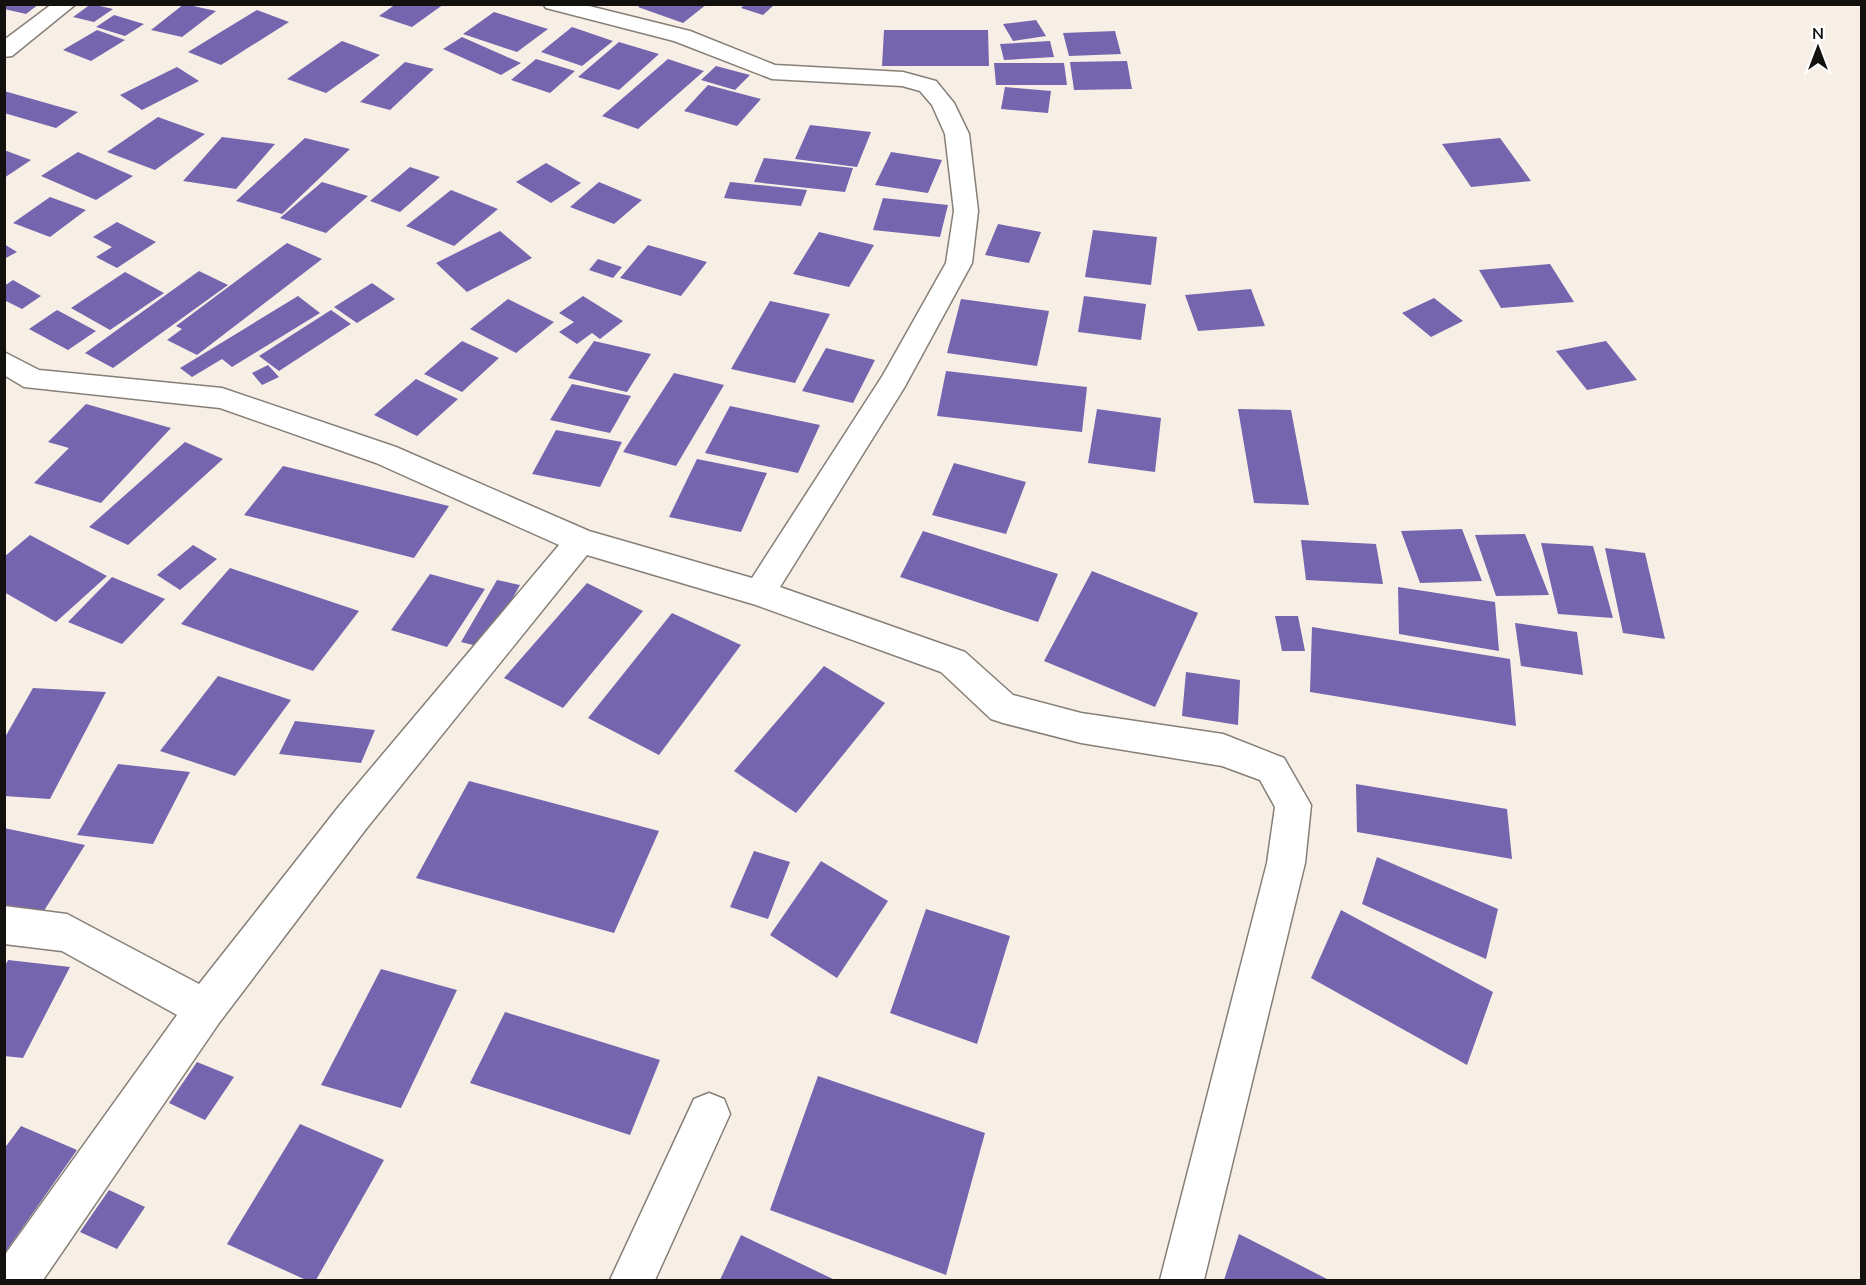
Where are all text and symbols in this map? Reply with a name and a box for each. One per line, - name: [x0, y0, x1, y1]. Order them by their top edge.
- north arrow: [1788, 18, 1848, 78]
- text: N: [1812, 23, 1824, 45]

